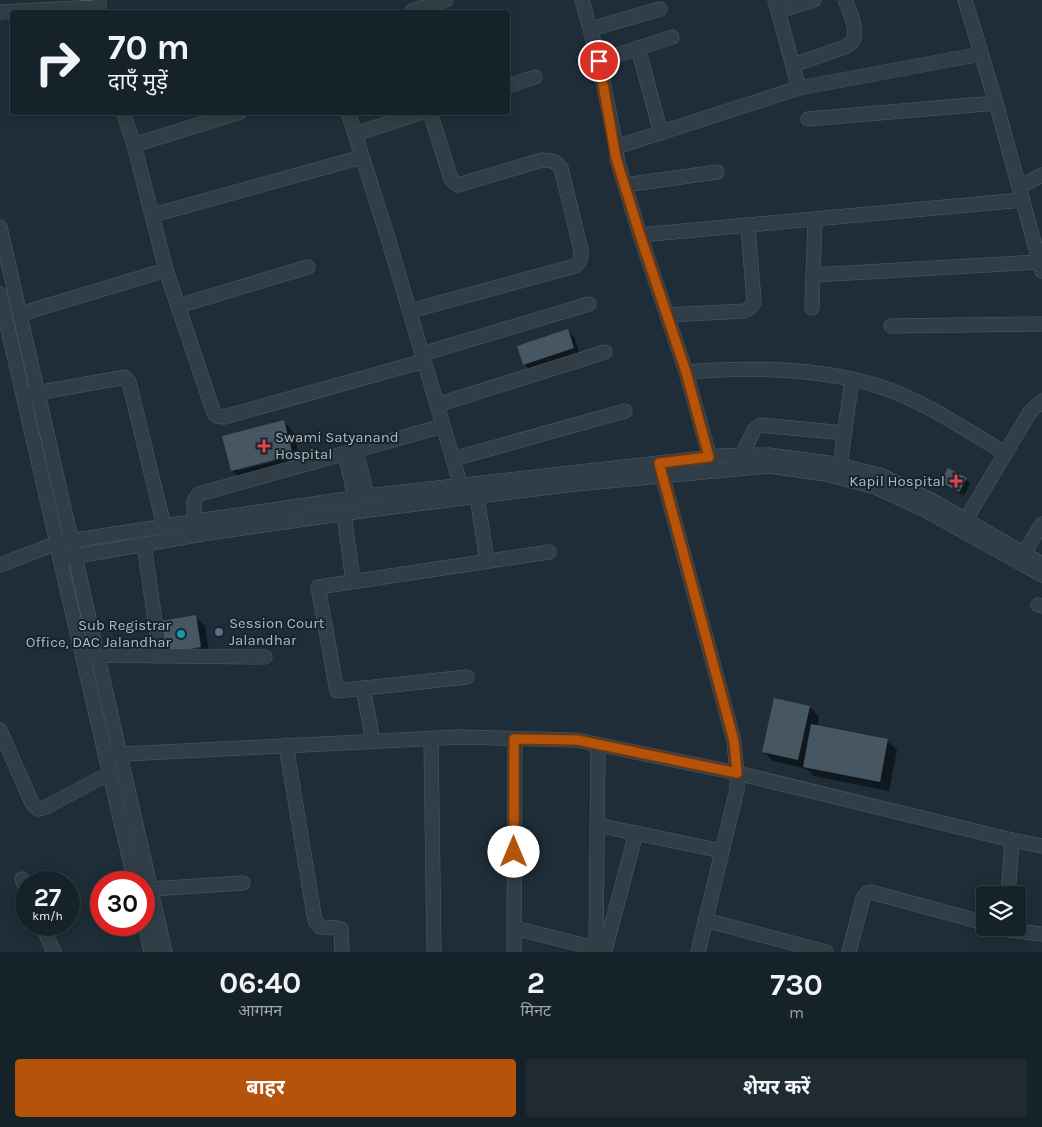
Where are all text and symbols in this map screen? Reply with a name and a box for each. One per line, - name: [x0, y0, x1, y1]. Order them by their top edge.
- text: 70 m: [108, 27, 190, 68]
- icon: right: [25, 30, 90, 95]
- pin: [578, 40, 620, 82]
- icon: arrive: [585, 47, 613, 75]
- text: दाएँ मुड़ें: [108, 69, 168, 95]
- place label: Swami Satyanand Hospital: [275, 428, 399, 463]
- marker: Swami Satyanand Hospital: [257, 439, 271, 453]
- place label: Kapil Hospital: [849, 472, 945, 490]
- marker: Kapil Hospital: [949, 474, 963, 488]
- place label: Session Court Jalandhar: [229, 614, 325, 649]
- place label: Sub Registrar Office, DAC Jalandhar: [26, 616, 172, 651]
- marker: Session Court Jalandhar: [213, 626, 225, 638]
- marker: Sub Registrar Office, DAC Jalandhar: [175, 628, 187, 640]
- position arrow: [487, 825, 539, 877]
- speed limit sign: 30: [90, 871, 155, 936]
- text: 27: [34, 883, 61, 912]
- map controls: [976, 886, 1026, 936]
- button: layers: [976, 886, 1026, 936]
- text: km/h: [32, 909, 63, 923]
- text: 06:40: [219, 965, 301, 1001]
- text: 2: [527, 965, 545, 1001]
- text: 730: [770, 967, 823, 1003]
- text: आगमन: [238, 1001, 282, 1020]
- text: मिनट: [520, 1001, 551, 1020]
- text: m: [789, 1003, 804, 1022]
- button: बाहर: [15, 1059, 516, 1117]
- button: शेयर करें: [526, 1059, 1027, 1117]

